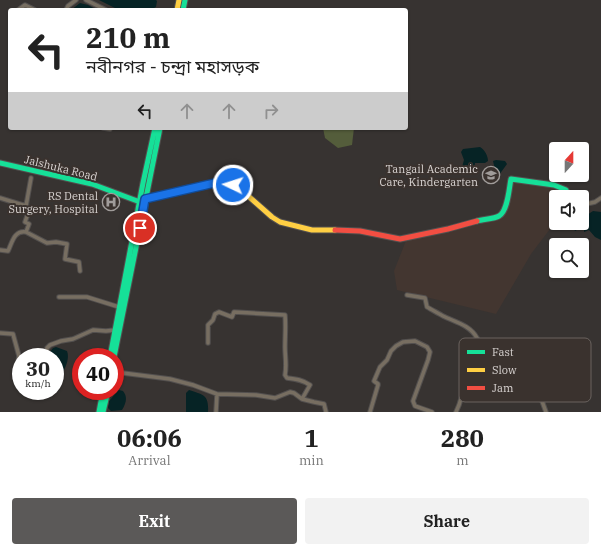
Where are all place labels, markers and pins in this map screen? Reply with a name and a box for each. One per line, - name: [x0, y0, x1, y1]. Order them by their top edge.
- place label: Tangail Academic Care, Kindergarten: [379, 162, 478, 189]
- school or university icon: Tangail Academic Care, Kindergarten: [481, 165, 501, 185]
- place label: RS Dental Surgery, Hospital: [9, 189, 98, 216]
- hospital icon: RS Dental Surgery, Hospital: [101, 192, 121, 212]
- pin: [123, 211, 157, 245]

